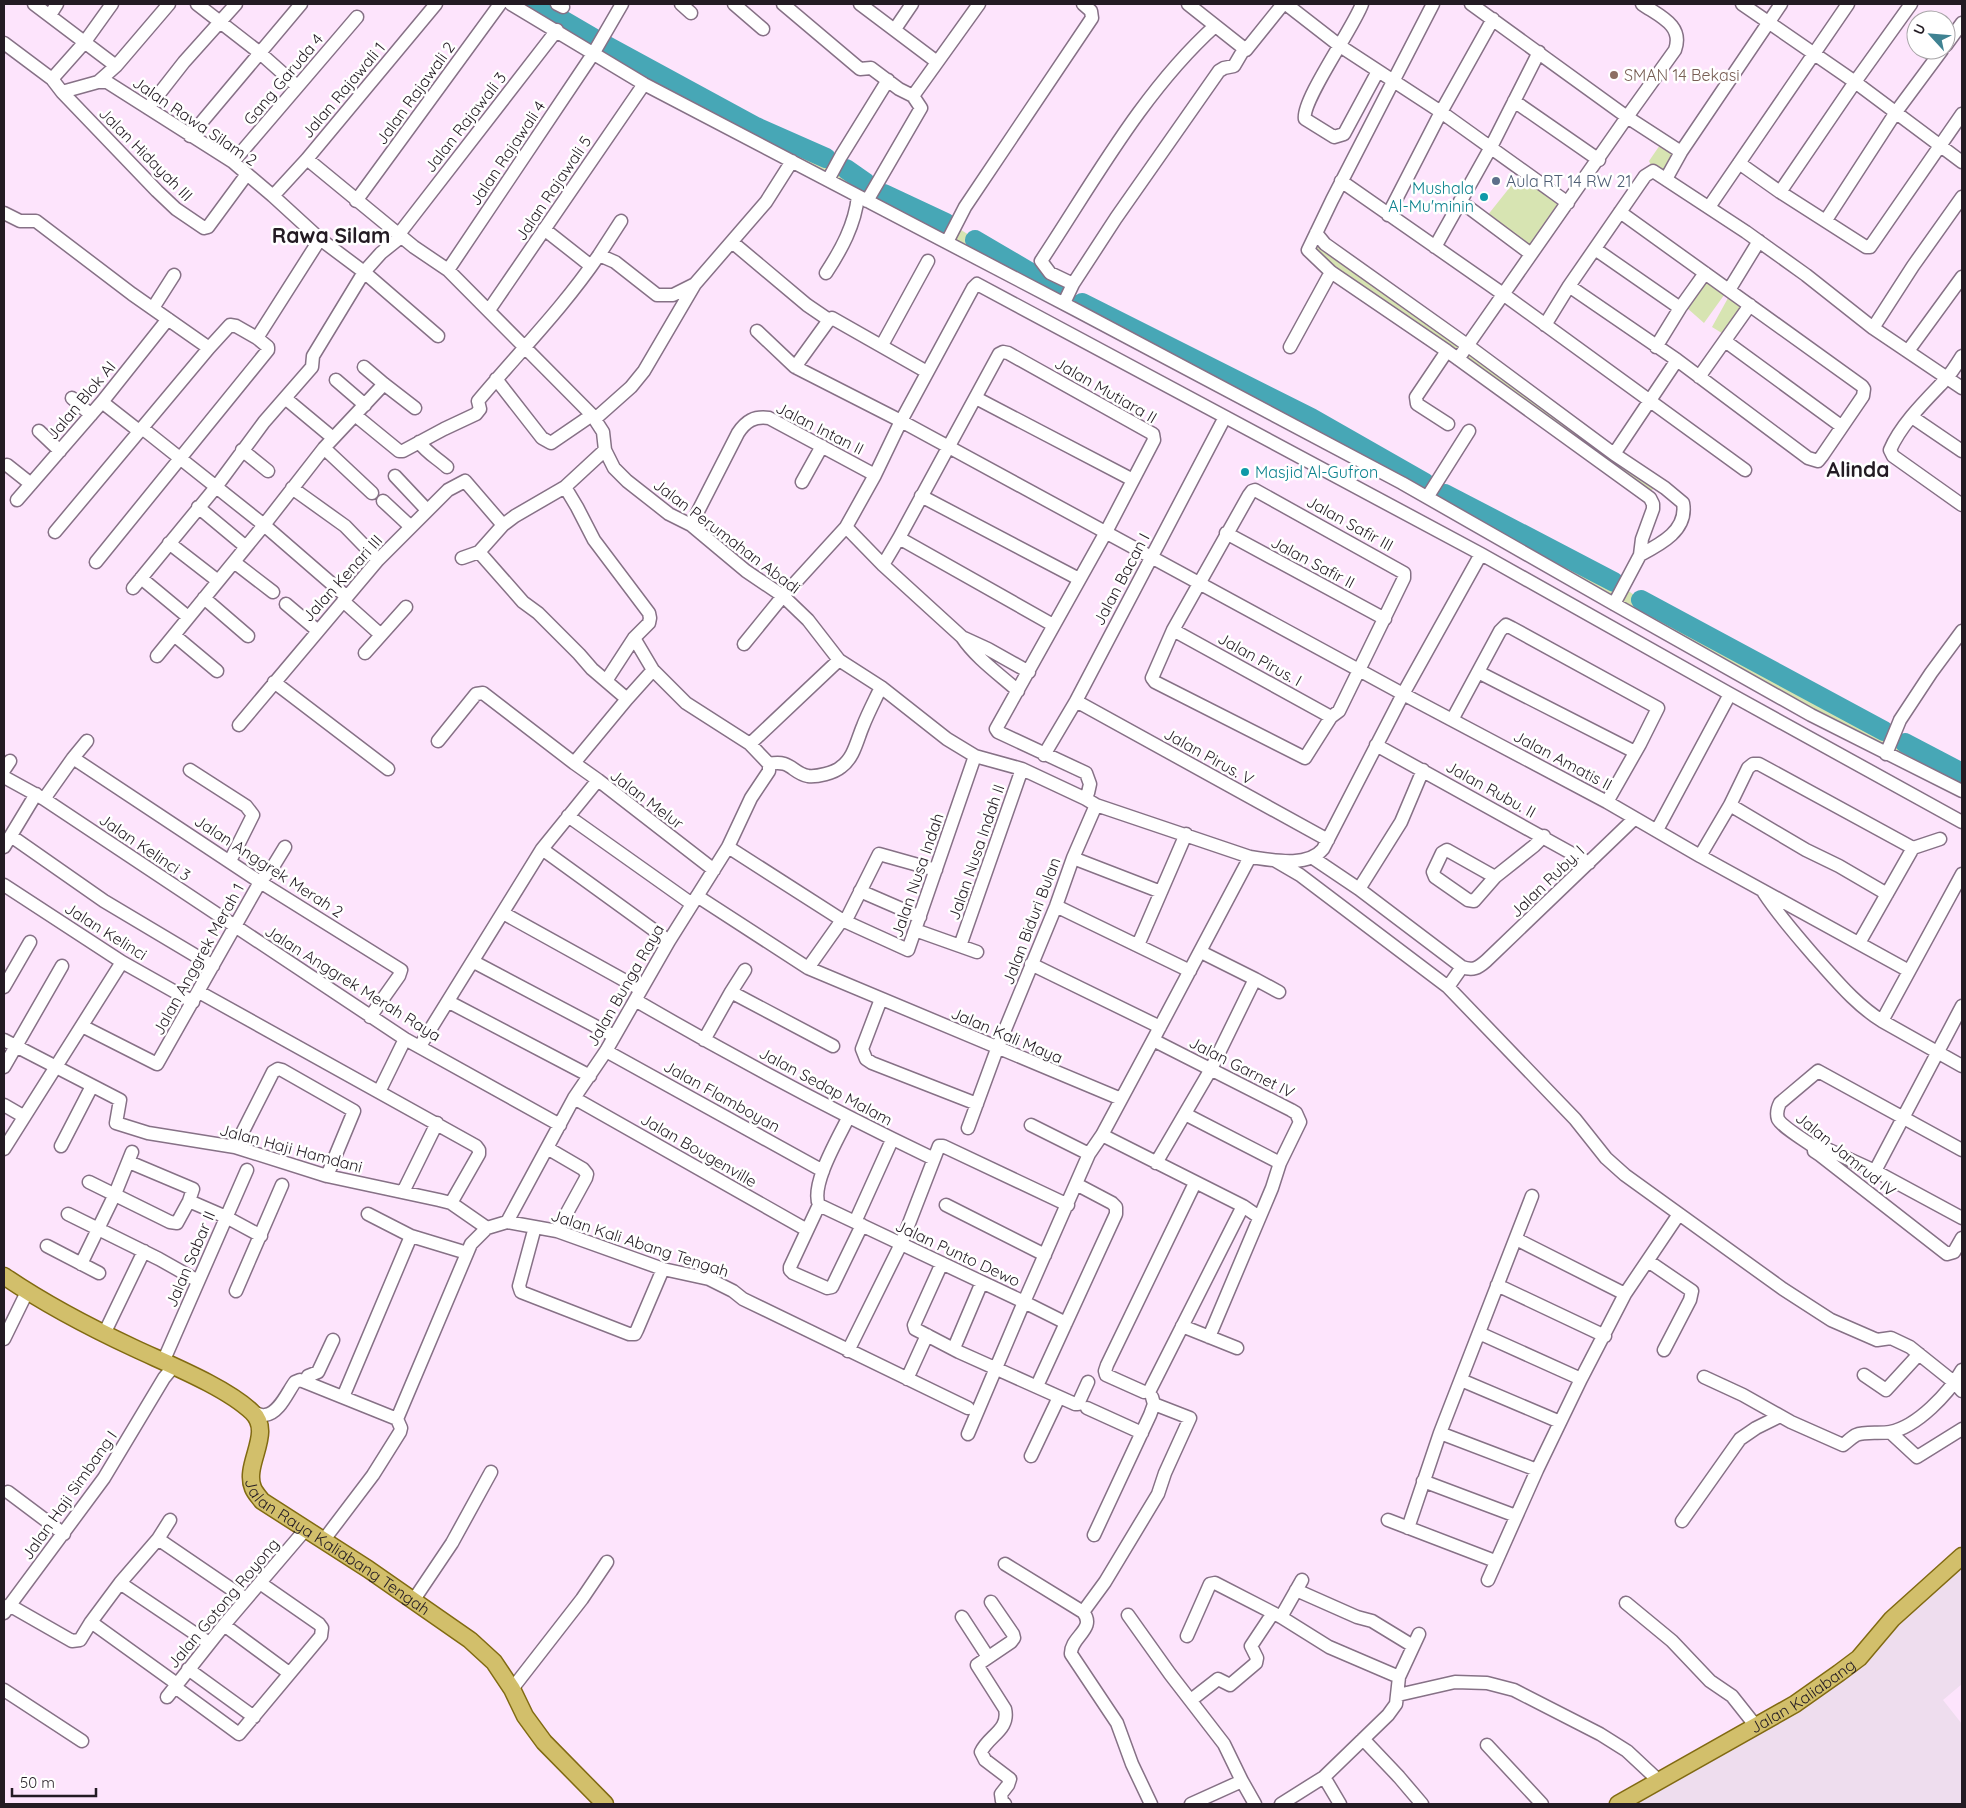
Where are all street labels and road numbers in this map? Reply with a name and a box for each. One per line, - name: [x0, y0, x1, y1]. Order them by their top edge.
- street label: Gang Garuda 4: [239, 29, 327, 129]
- street label: Jalan Rajawali 1: [297, 38, 389, 142]
- street label: Jalan Rajawali 2: [371, 38, 459, 148]
- street label: Jalan Rajawali 3: [420, 68, 510, 176]
- street label: Jalan Rawa Silam 2: [129, 72, 261, 170]
- street label: Jalan Rajawali 4: [465, 97, 549, 209]
- street label: Jalan Hidayah III: [95, 103, 197, 205]
- street label: Jalan Rajawali 5: [511, 132, 595, 244]
- street label: Jalan Mutiara II: [1051, 353, 1161, 427]
- street label: Jalan Blok AI: [42, 357, 120, 443]
- street label: Jalan Intan II: [773, 397, 867, 459]
- street label: Jalan Perumahan Abadi: [649, 474, 805, 598]
- street label: Jalan Safir III: [1303, 491, 1397, 555]
- street label: Jalan Bacan I: [1088, 529, 1154, 629]
- street label: Jalan Kenari III: [298, 530, 386, 626]
- street label: Jalan Safir II: [1268, 532, 1358, 592]
- street label: Jalan Pirus. I: [1215, 628, 1305, 690]
- street label: Jalan Pirus. V: [1161, 723, 1258, 789]
- street label: Jalan Amatis II: [1510, 726, 1616, 794]
- street label: Jalan Rubu. II: [1443, 756, 1539, 822]
- street label: Jalan Melur: [606, 765, 688, 833]
- street label: Jalan Nusa Indah II: [943, 781, 1009, 923]
- street label: Jalan Kelinci 3: [95, 809, 195, 885]
- street label: Jalan Anggrek Merah 2: [191, 810, 347, 922]
- street label: Jalan Nusa Indah: [886, 810, 948, 940]
- street label: Jalan Ruby. I: [1506, 841, 1588, 921]
- street label: Jalan Biduri Bulan: [998, 854, 1064, 988]
- street label: Jalan Anggrek Merah 1: [148, 880, 248, 1038]
- street label: Jalan Kelinci: [61, 898, 151, 964]
- street label: Jalan Bunga Raya: [582, 920, 668, 1050]
- street label: Jalan Anggrek Merah Raya: [261, 921, 445, 1045]
- street label: Jalan Kali Maya: [948, 1002, 1066, 1068]
- street label: Jalan Garnet IV: [1186, 1032, 1298, 1102]
- street label: Jalan Sedap Malam: [756, 1042, 896, 1130]
- street label: Jalan Flamboyan: [660, 1056, 784, 1136]
- street label: Jalan Jamrud IV: [1792, 1107, 1900, 1201]
- street label: Jalan Bougenville: [637, 1109, 761, 1191]
- street label: Jalan Haji Hamdani: [217, 1119, 365, 1177]
- street label: Jalan Kali Abang Tengah: [549, 1205, 731, 1281]
- street label: Jalan Sabar II: [161, 1208, 219, 1310]
- street label: Jalan Punto Dewo: [892, 1215, 1024, 1291]
- street label: Jalan Haji Simbang I: [17, 1427, 121, 1563]
- street label: Jalan Raya Kaliabang Tengah: [241, 1477, 434, 1619]
- street label: Jalan Gotong Royong: [163, 1534, 283, 1672]
- street label: Jalan Kaliabang: [1746, 1654, 1859, 1737]

